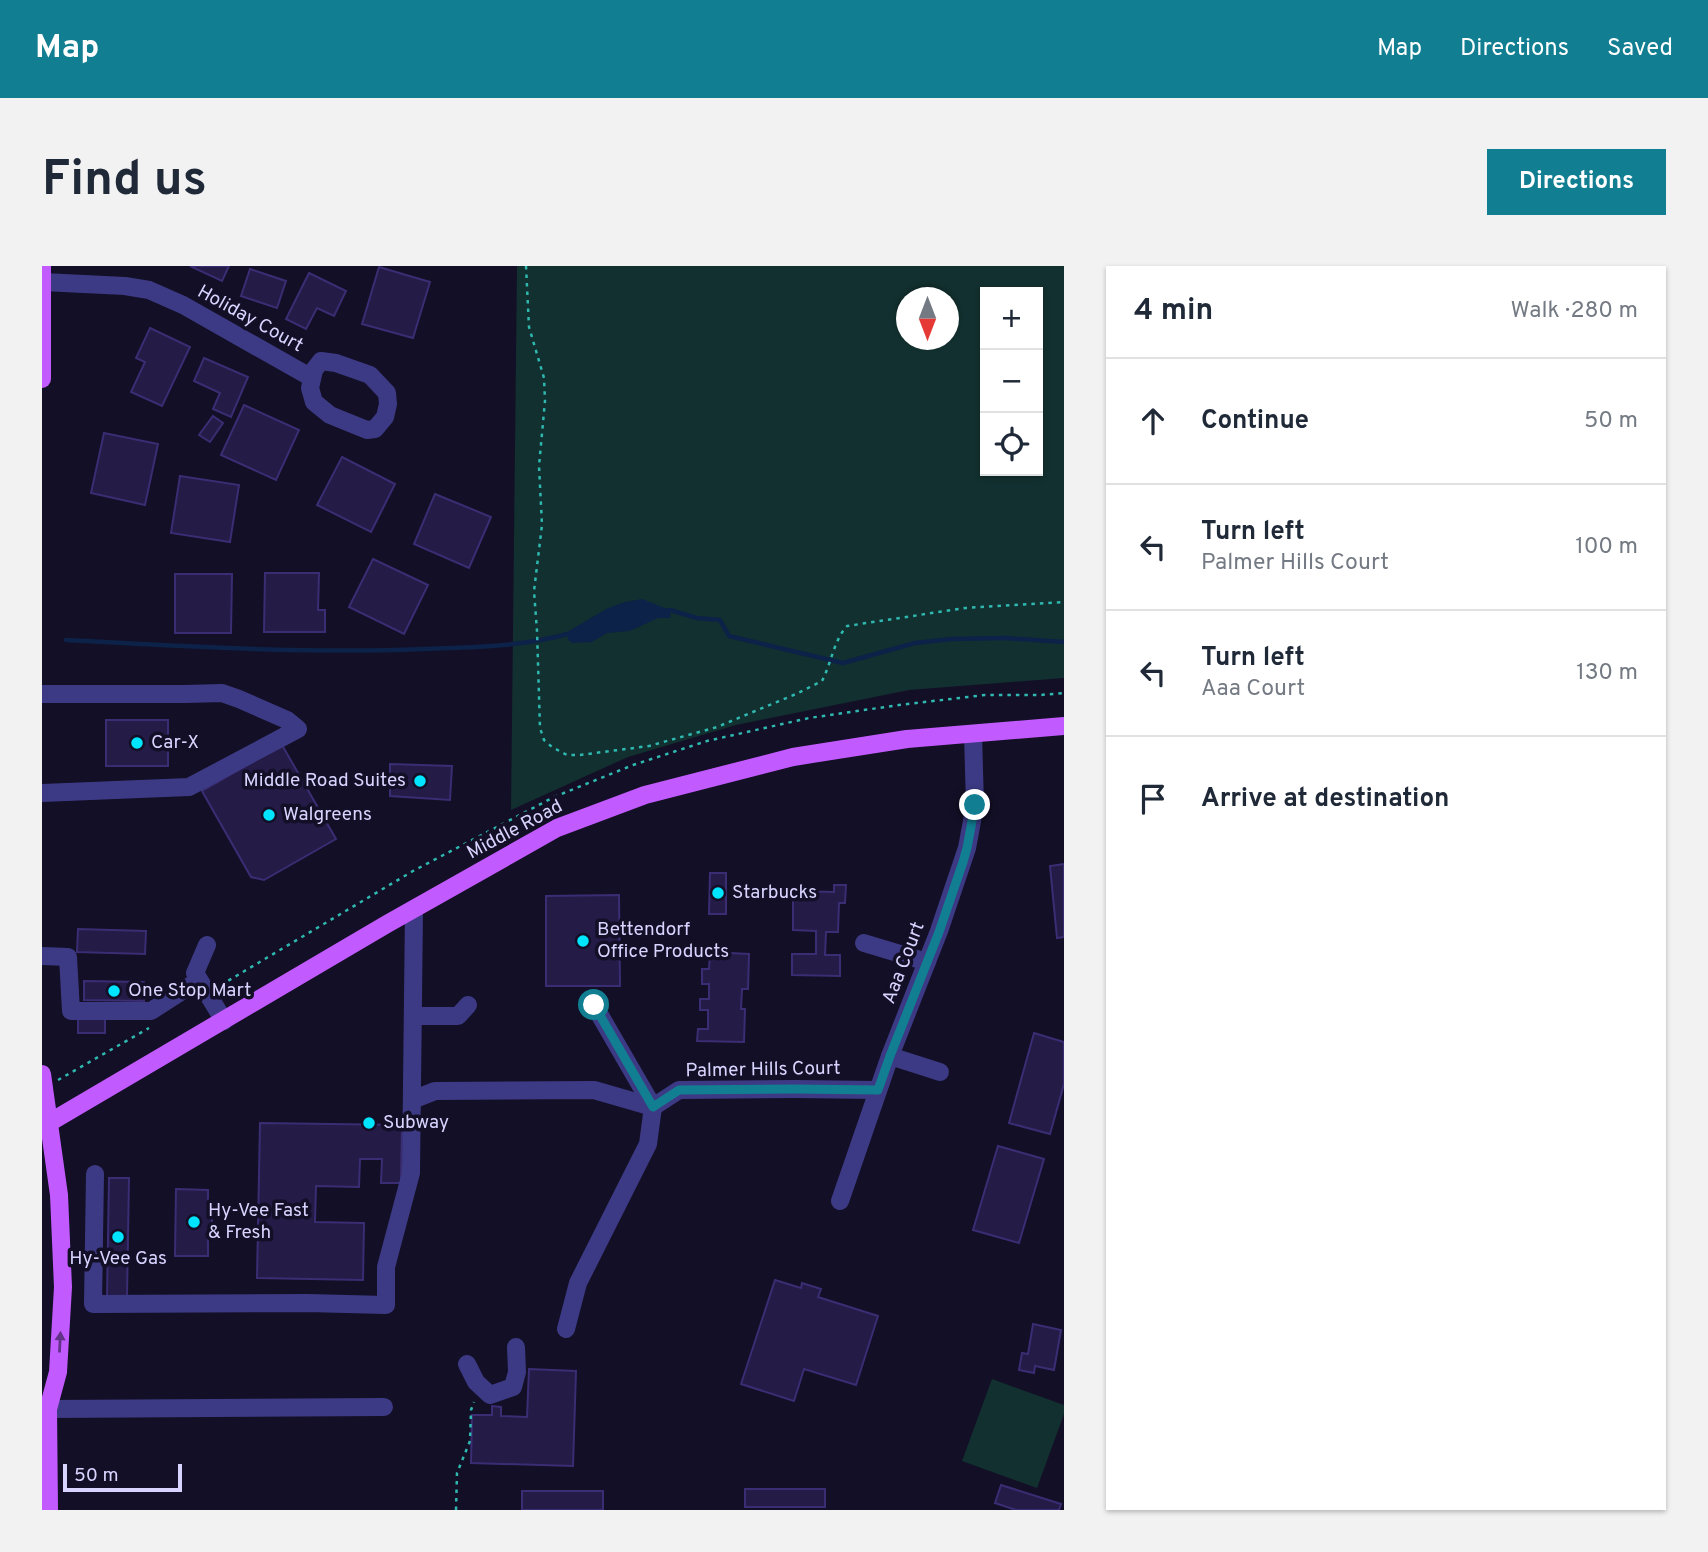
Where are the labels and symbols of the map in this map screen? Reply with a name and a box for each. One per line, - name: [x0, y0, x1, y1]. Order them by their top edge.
- street label: Holiday Court: [193, 280, 307, 358]
- north arrow: [896, 287, 959, 350]
- place label: Car-X: [151, 731, 199, 755]
- marker: Car-X: [129, 735, 145, 751]
- place label: Middle Road Suites: [244, 769, 406, 793]
- marker: Middle Road Suites: [412, 773, 428, 789]
- route end: [959, 789, 990, 820]
- street label: Middle Road: [463, 795, 567, 865]
- place label: Walgreens: [283, 803, 372, 827]
- marker: Walgreens: [261, 807, 277, 823]
- place label: Starbucks: [732, 881, 817, 905]
- marker: Starbucks: [710, 885, 726, 901]
- place label: Bettendorf Office Products: [597, 918, 729, 964]
- street label: Aaa Court: [877, 919, 931, 1007]
- marker: Bettendorf Office Products: [575, 933, 591, 949]
- place label: One Stop Mart: [128, 979, 251, 1003]
- marker: One Stop Mart: [106, 983, 122, 999]
- route start: [578, 989, 609, 1020]
- street label: Palmer Hills Court: [685, 1057, 841, 1083]
- place label: Subway: [383, 1111, 449, 1135]
- marker: Subway: [361, 1115, 377, 1131]
- place label: Hy-Vee Fast & Fresh: [208, 1199, 309, 1245]
- marker: Hy-Vee Fast & Fresh: [186, 1214, 202, 1230]
- marker: Hy-Vee Gas: [110, 1229, 126, 1245]
- place label: Hy-Vee Gas: [69, 1247, 167, 1271]
- one-way arrow: [54, 1331, 65, 1353]
- scale bar: [63, 1461, 182, 1493]

